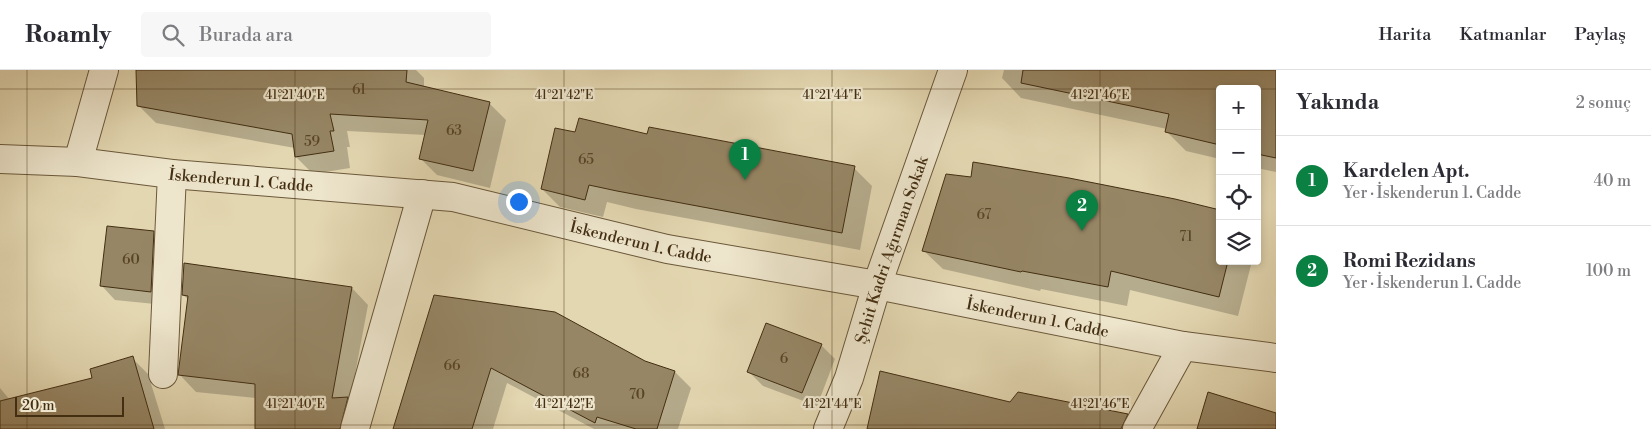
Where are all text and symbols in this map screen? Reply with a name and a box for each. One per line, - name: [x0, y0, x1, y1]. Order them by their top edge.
- search box: [141, 12, 491, 57]
- text: Roamly: [25, 20, 111, 50]
- icon: search: [159, 21, 187, 49]
- text: Burada ara: [199, 23, 293, 47]
- text: Harita: [1378, 23, 1431, 46]
- text: Katmanlar: [1459, 23, 1547, 46]
- text: Paylaş: [1575, 23, 1626, 46]
- house number: 61: [352, 81, 366, 99]
- map controls: [1216, 85, 1261, 265]
- button: +: [1216, 85, 1261, 130]
- text: 41°21'40"E: [265, 88, 325, 103]
- text: 41°21'42"E: [535, 88, 593, 103]
- text: 41°21'44"E: [802, 88, 862, 103]
- text: 41°21'46"E: [1071, 88, 1129, 103]
- text: Yakında: [1296, 90, 1379, 116]
- text: 2 sonuç: [1576, 93, 1631, 113]
- house number: 63: [446, 122, 462, 140]
- button: −: [1216, 130, 1261, 175]
- house number: 59: [304, 133, 320, 151]
- pin: 1: [729, 139, 761, 180]
- house number: 65: [578, 151, 594, 169]
- street label: Şehit Kadri Ağırman Sokak: [851, 152, 933, 346]
- text: Kardelen Apt.: [1343, 159, 1469, 183]
- street label: İskenderun 1. Cadde: [167, 163, 314, 197]
- text: 1: [1308, 171, 1316, 191]
- text: 40 m: [1594, 171, 1631, 191]
- button: locate: [1216, 175, 1261, 220]
- text: Yer · İskenderun 1. Cadde: [1343, 183, 1521, 203]
- your location: [506, 189, 532, 215]
- pin: 2: [1066, 190, 1098, 231]
- house number: 67: [977, 206, 991, 224]
- street label: İskenderun 1. Cadde: [568, 215, 713, 268]
- button: layers: [1216, 220, 1261, 265]
- house number: 71: [1179, 228, 1193, 246]
- text: Romi Rezidans: [1343, 249, 1476, 273]
- house number: 60: [122, 251, 140, 269]
- text: 2: [1307, 261, 1317, 281]
- text: 100 m: [1586, 261, 1631, 281]
- text: Yer · İskenderun 1. Cadde: [1343, 273, 1521, 293]
- street label: İskenderun 1. Cadde: [965, 292, 1111, 342]
- house number: 6: [780, 350, 789, 368]
- house number: 66: [444, 357, 461, 375]
- house number: 68: [572, 365, 590, 383]
- house number: 70: [629, 386, 645, 404]
- scale bar: [15, 394, 124, 417]
- text: 20 m: [22, 397, 54, 415]
- text: 41°21'40"E: [265, 397, 325, 412]
- text: 41°21'42"E: [535, 397, 593, 412]
- text: 41°21'44"E: [802, 397, 862, 412]
- text: 41°21'46"E: [1071, 397, 1129, 412]

